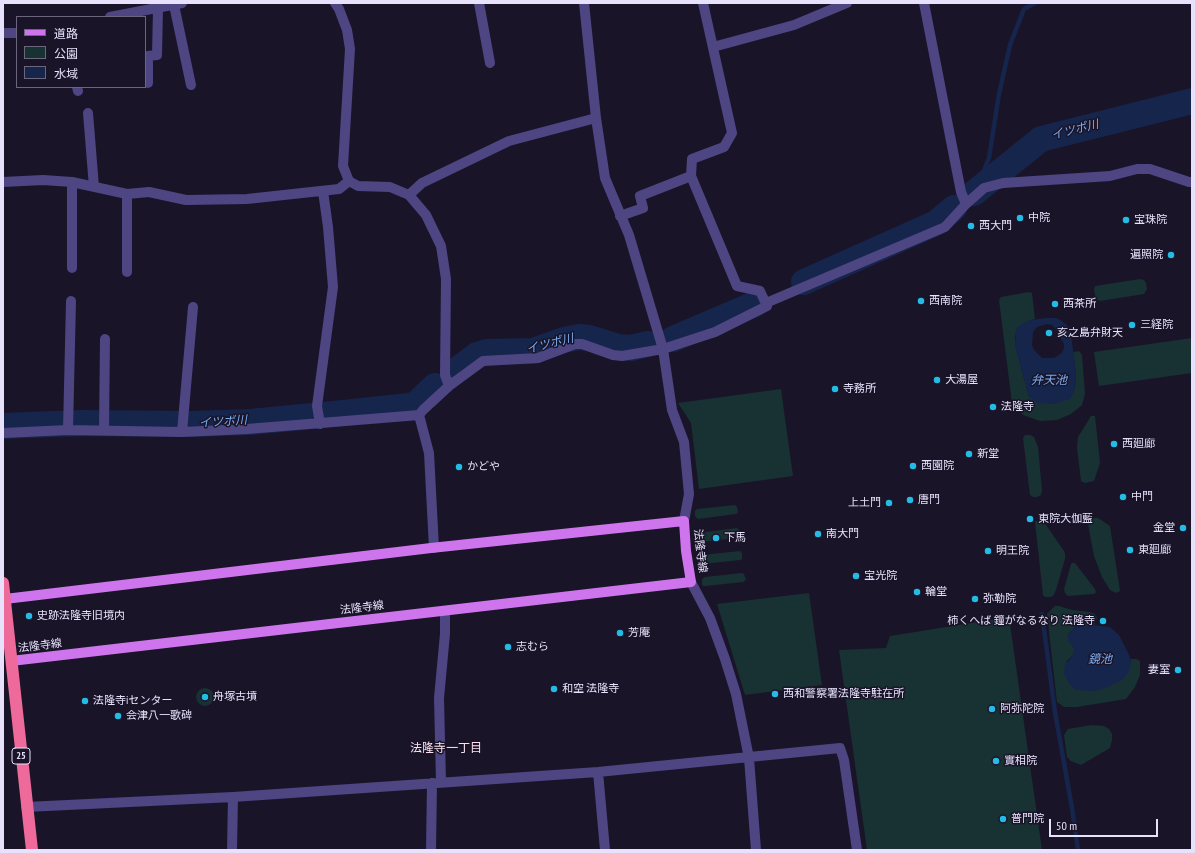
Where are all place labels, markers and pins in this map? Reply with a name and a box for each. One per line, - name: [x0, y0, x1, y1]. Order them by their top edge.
- place label: 中院: [1028, 211, 1050, 225]
- marker: 中院: [1015, 213, 1025, 223]
- place label: 宝珠院: [1134, 213, 1167, 227]
- marker: 宝珠院: [1121, 215, 1131, 225]
- place label: 西大門: [979, 219, 1012, 233]
- marker: 西大門: [966, 221, 976, 231]
- place label: 遍照院: [1130, 248, 1163, 262]
- marker: 遍照院: [1166, 250, 1176, 260]
- place label: 西南院: [929, 294, 962, 308]
- marker: 西南院: [916, 296, 926, 306]
- place label: 西茶所: [1063, 297, 1096, 311]
- marker: 西茶所: [1050, 299, 1060, 309]
- place label: 三経院: [1140, 318, 1173, 332]
- marker: 三経院: [1127, 320, 1137, 330]
- place label: 亥之島弁財天: [1057, 326, 1123, 340]
- marker: 亥之島弁財天: [1044, 328, 1054, 338]
- place label: 大湯屋: [945, 373, 978, 387]
- marker: 大湯屋: [932, 375, 942, 385]
- place label: 寺務所: [843, 382, 876, 396]
- marker: 寺務所: [830, 384, 840, 394]
- place label: 法隆寺: [1001, 400, 1034, 414]
- marker: 法隆寺: [988, 402, 998, 412]
- place label: 西廻廊: [1122, 437, 1155, 451]
- marker: 西廻廊: [1109, 439, 1119, 449]
- place label: 新堂: [977, 447, 999, 461]
- marker: 新堂: [964, 449, 974, 459]
- place label: 西園院: [921, 459, 954, 473]
- place label: かどや: [467, 460, 500, 474]
- marker: 西園院: [908, 461, 918, 471]
- marker: かどや: [454, 462, 464, 472]
- place label: 中門: [1131, 490, 1153, 504]
- marker: 中門: [1118, 492, 1128, 502]
- place label: 唐門: [918, 493, 940, 507]
- marker: 唐門: [905, 495, 915, 505]
- place label: 上土門: [848, 496, 881, 510]
- marker: 上土門: [884, 498, 894, 508]
- place label: 東院大伽藍: [1038, 512, 1093, 526]
- marker: 東院大伽藍: [1025, 514, 1035, 524]
- place label: 金堂: [1153, 521, 1175, 535]
- marker: 金堂: [1178, 523, 1188, 533]
- place label: 南大門: [826, 527, 859, 541]
- marker: 南大門: [813, 529, 823, 539]
- place label: 下馬: [724, 531, 746, 545]
- marker: 下馬: [711, 533, 721, 543]
- place label: 東廻廊: [1138, 543, 1171, 557]
- place label: 明王院: [996, 544, 1029, 558]
- marker: 東廻廊: [1125, 545, 1135, 555]
- marker: 明王院: [983, 546, 993, 556]
- place label: 宝光院: [864, 569, 897, 583]
- marker: 宝光院: [851, 571, 861, 581]
- place label: 輪堂: [925, 585, 947, 599]
- marker: 輪堂: [912, 587, 922, 597]
- place label: 弥勒院: [983, 592, 1016, 606]
- marker: 弥勒院: [970, 594, 980, 604]
- place label: 史跡法隆寺旧境内: [37, 609, 125, 623]
- marker: 史跡法隆寺旧境内: [24, 611, 34, 621]
- place label: 柿くへば 鐘がなるなり 法隆寺: [947, 614, 1095, 628]
- marker: 柿くへば 鐘がなるなり 法隆寺: [1098, 616, 1108, 626]
- place label: 芳庵: [628, 626, 650, 640]
- marker: 芳庵: [615, 628, 625, 638]
- place label: 志むら: [516, 640, 549, 654]
- marker: 志むら: [503, 642, 513, 652]
- place label: 妻室: [1148, 663, 1170, 677]
- marker: 妻室: [1173, 665, 1183, 675]
- place label: 和空 法隆寺: [562, 682, 619, 696]
- marker: 和空 法隆寺: [549, 684, 559, 694]
- place label: 西和警察署法隆寺駐在所: [783, 687, 904, 701]
- marker: 西和警察署法隆寺駐在所: [770, 689, 780, 699]
- place label: 舟塚古墳: [213, 690, 257, 704]
- marker: 舟塚古墳: [200, 692, 210, 702]
- place label: 法隆寺iセンター: [93, 694, 172, 708]
- marker: 法隆寺iセンター: [80, 696, 90, 706]
- place label: 阿弥陀院: [1000, 702, 1044, 716]
- marker: 阿弥陀院: [987, 704, 997, 714]
- place label: 会津八一歌碑: [126, 709, 192, 723]
- marker: 会津八一歌碑: [113, 711, 123, 721]
- place label: 實相院: [1004, 754, 1037, 768]
- marker: 實相院: [991, 756, 1001, 766]
- place label: 普門院: [1011, 812, 1044, 826]
- marker: 普門院: [998, 814, 1008, 824]

